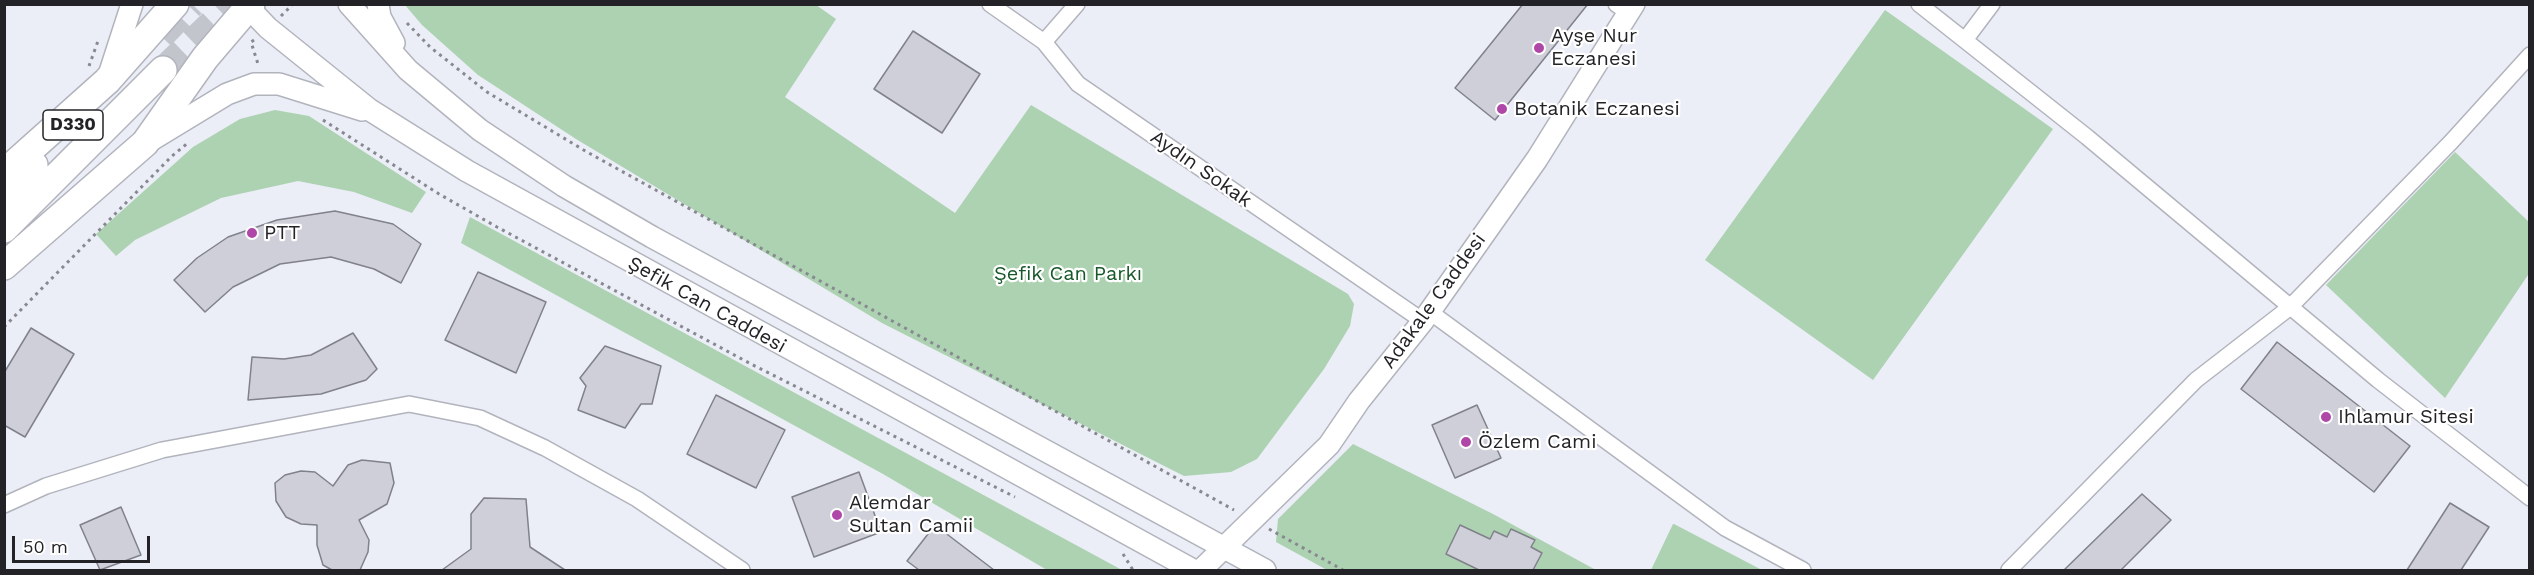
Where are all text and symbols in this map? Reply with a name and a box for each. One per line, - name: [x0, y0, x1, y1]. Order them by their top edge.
- place label: Ayşe Nur Eczanesi: [1551, 24, 1637, 71]
- marker: Ayşe Nur Eczanesi: [1532, 41, 1546, 55]
- place label: Botanik Eczanesi: [1514, 97, 1680, 121]
- marker: Botanik Eczanesi: [1495, 102, 1509, 116]
- road number: D330: [43, 110, 103, 140]
- street label: Aydın Sokak: [1146, 125, 1256, 213]
- place label: PTT: [264, 221, 300, 245]
- marker: PTT: [245, 226, 259, 240]
- street label: Adakale Caddesi: [1377, 229, 1491, 373]
- street label: Şefik Can Caddesi: [624, 252, 790, 358]
- park label: Şefik Can Parkı: [994, 262, 1142, 286]
- place label: Ihlamur Sitesi: [2338, 405, 2474, 429]
- marker: Ihlamur Sitesi: [2319, 410, 2333, 424]
- place label: Özlem Cami: [1478, 430, 1596, 454]
- marker: Özlem Cami: [1459, 435, 1473, 449]
- place label: Alemdar Sultan Camii: [849, 491, 973, 538]
- marker: Alemdar Sultan Camii: [830, 508, 844, 522]
- scale bar: [15, 524, 153, 562]
- text: 50 m: [23, 536, 68, 557]

